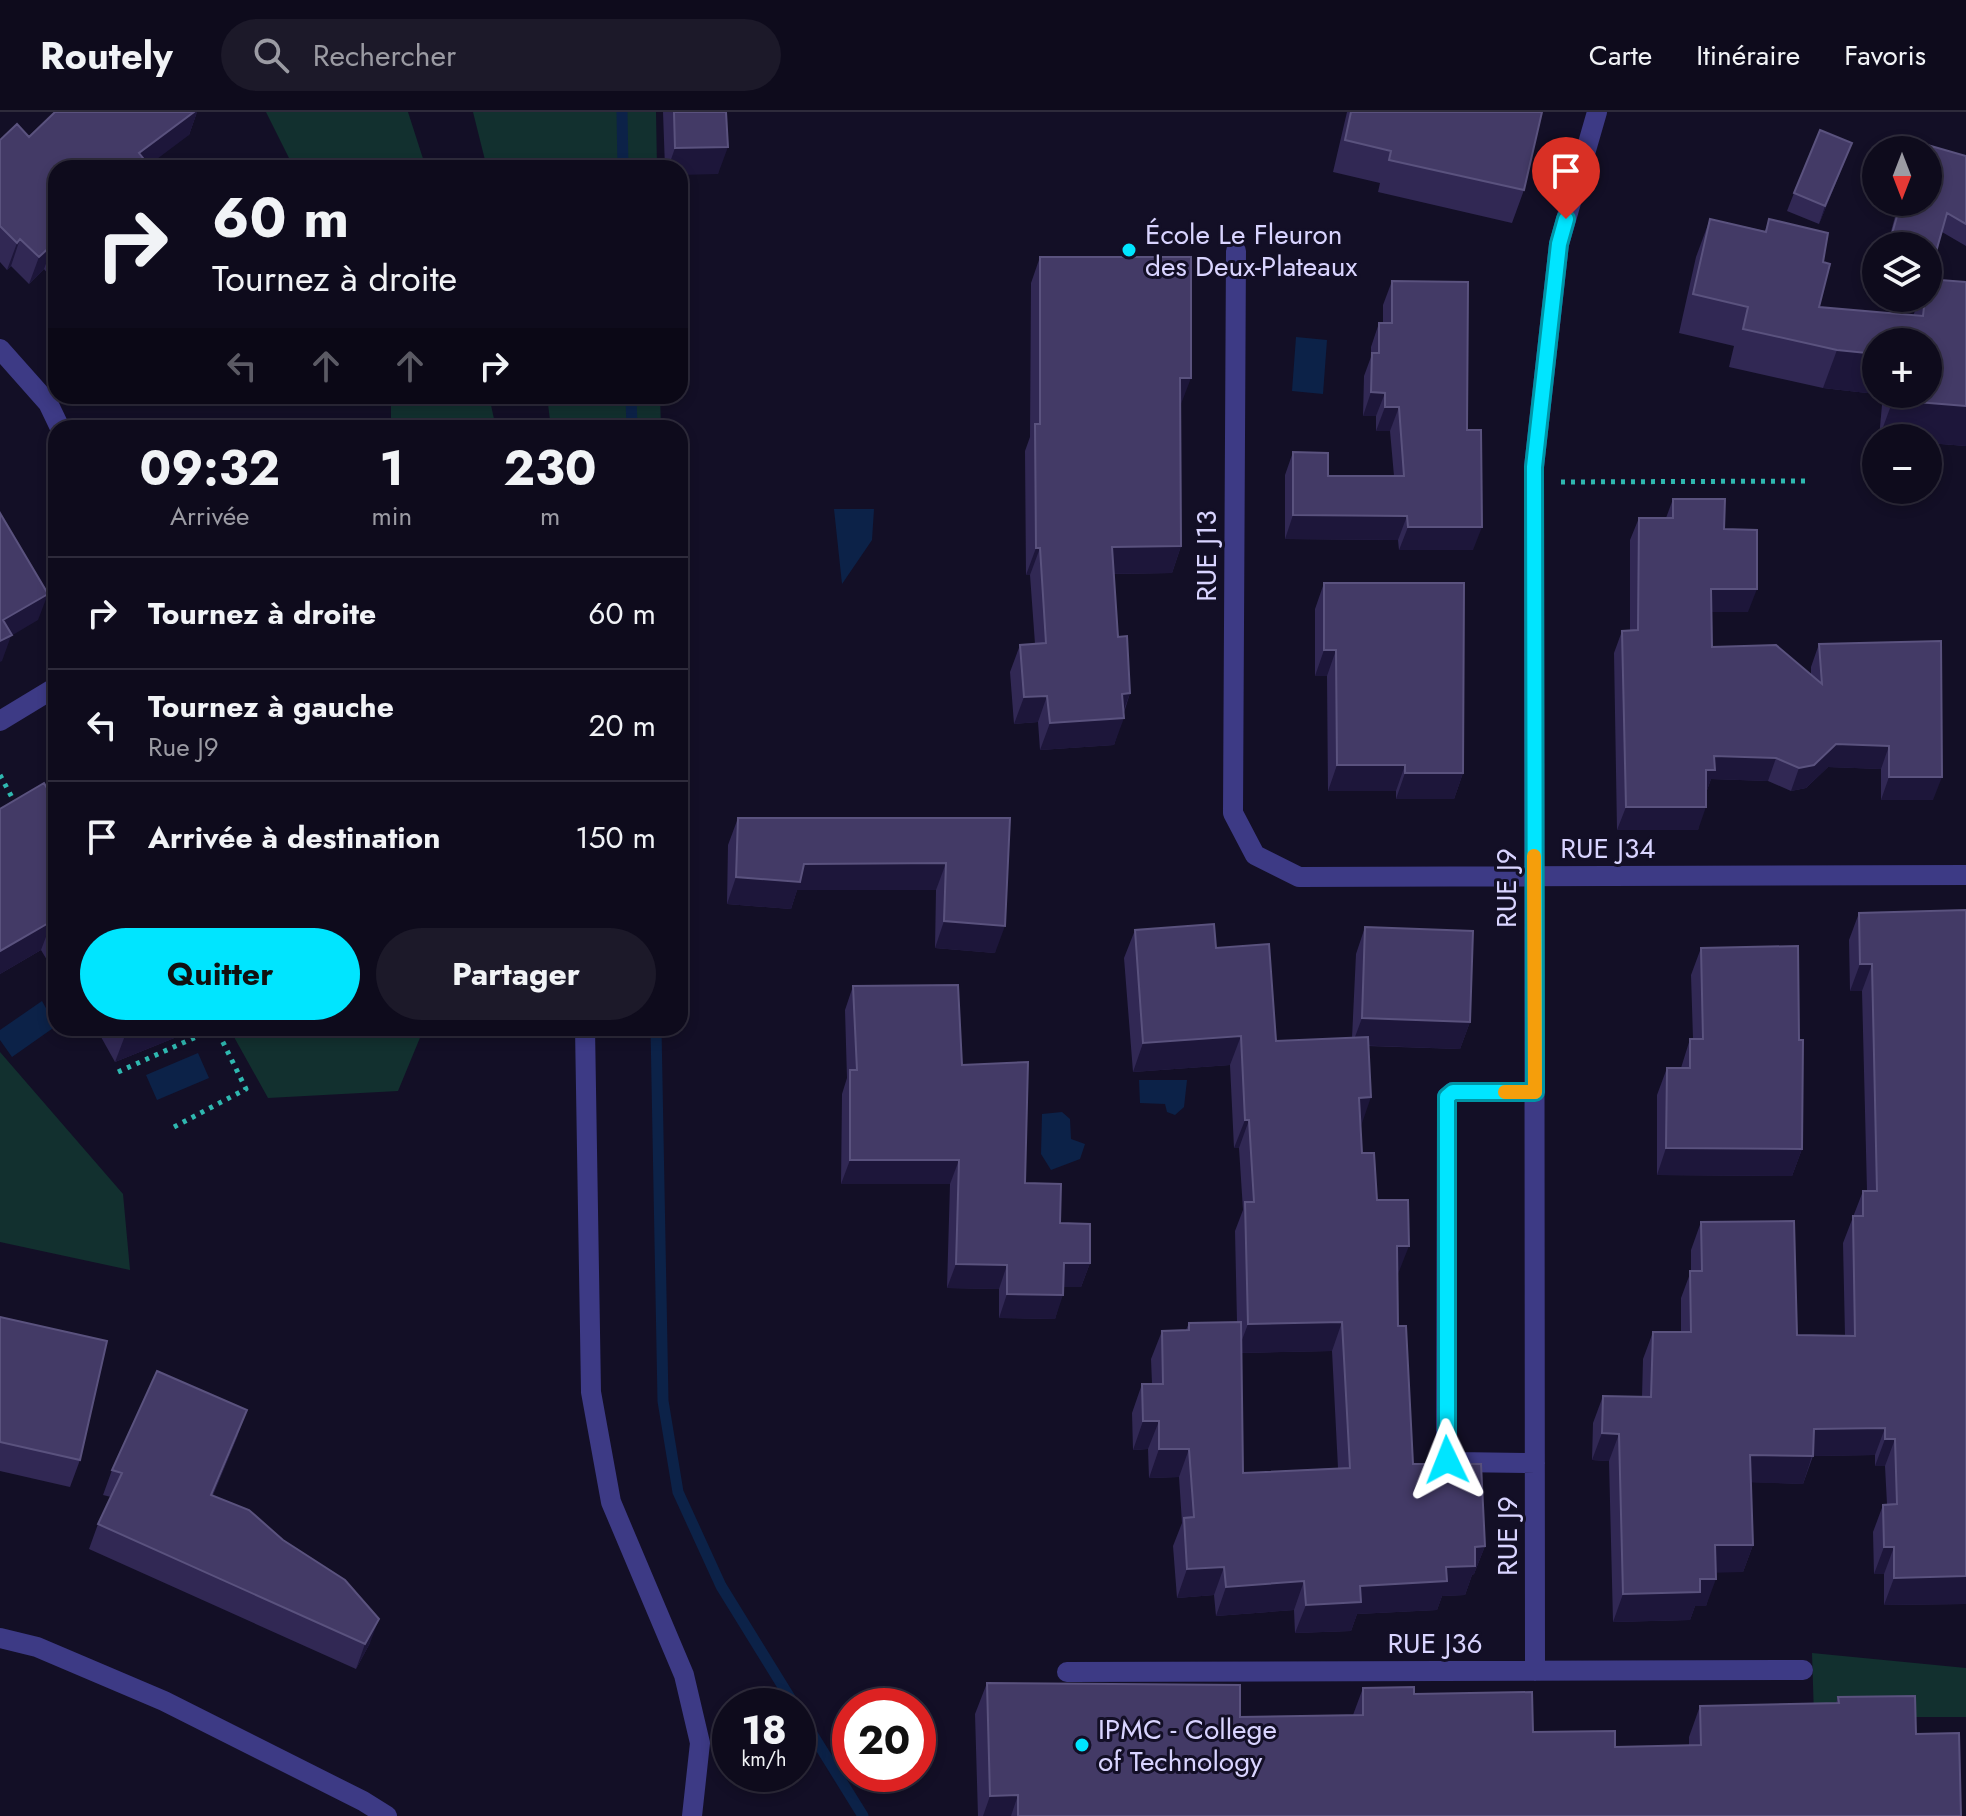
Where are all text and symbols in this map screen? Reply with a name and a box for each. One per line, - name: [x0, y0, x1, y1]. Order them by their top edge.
- search box: [221, 19, 781, 91]
- text: Routely: [40, 28, 173, 83]
- icon: search: [249, 33, 293, 77]
- text: Rechercher: [313, 34, 456, 77]
- text: Carte: [1589, 35, 1652, 76]
- text: Itinéraire: [1696, 35, 1800, 76]
- text: Favoris: [1844, 35, 1926, 76]
- north arrow: [1862, 136, 1942, 216]
- map controls: [1862, 136, 1942, 504]
- pin: [1532, 137, 1600, 219]
- icon: arrive: [1544, 149, 1588, 193]
- text: 60 m: [212, 177, 349, 258]
- icon: right: [80, 192, 184, 296]
- place label: École Le Fleuron des Deux-Plateaux: [1145, 214, 1357, 287]
- button: layers: [1862, 232, 1942, 312]
- marker: École Le Fleuron des Deux-Plateaux: [1120, 241, 1138, 259]
- text: Tournez à droite: [212, 252, 457, 304]
- button: +: [1862, 328, 1942, 408]
- icon: left: [220, 344, 264, 388]
- icon: ahead: [304, 344, 348, 388]
- icon: ahead: [388, 344, 432, 388]
- icon: right: [472, 344, 516, 388]
- button: −: [1862, 424, 1942, 504]
- text: 09:32: [139, 434, 280, 503]
- text: 1: [380, 434, 404, 503]
- text: 230: [504, 434, 597, 503]
- text: Arrivée: [170, 497, 250, 535]
- text: min: [371, 497, 412, 535]
- text: m: [540, 497, 560, 535]
- street label: RUE J13: [1186, 510, 1227, 602]
- icon: right: [80, 591, 124, 635]
- text: Tournez à droite: [148, 592, 376, 635]
- text: 60 m: [588, 592, 656, 635]
- text: Tournez à gauche: [148, 685, 394, 728]
- icon: left: [80, 703, 124, 747]
- text: 20 m: [589, 704, 656, 747]
- text: Rue J9: [148, 728, 219, 766]
- icon: arrive: [80, 815, 124, 859]
- text: Arrivée à destination: [148, 816, 440, 859]
- text: 150 m: [575, 816, 656, 859]
- street label: RUE J34: [1560, 828, 1656, 869]
- street label: RUE J9: [1486, 848, 1527, 928]
- button: Quitter: [80, 928, 360, 1020]
- button: Partager: [376, 928, 656, 1020]
- position arrow: [1405, 1418, 1489, 1502]
- street label: RUE J9: [1487, 1496, 1528, 1576]
- street label: RUE J36: [1387, 1623, 1483, 1664]
- speed limit sign: 20: [832, 1688, 936, 1792]
- text: 18: [741, 1701, 787, 1759]
- place label: IPMC - College of Technology: [1098, 1709, 1277, 1782]
- marker: IPMC - College of Technology: [1073, 1736, 1091, 1754]
- text: km/h: [741, 1745, 787, 1774]

